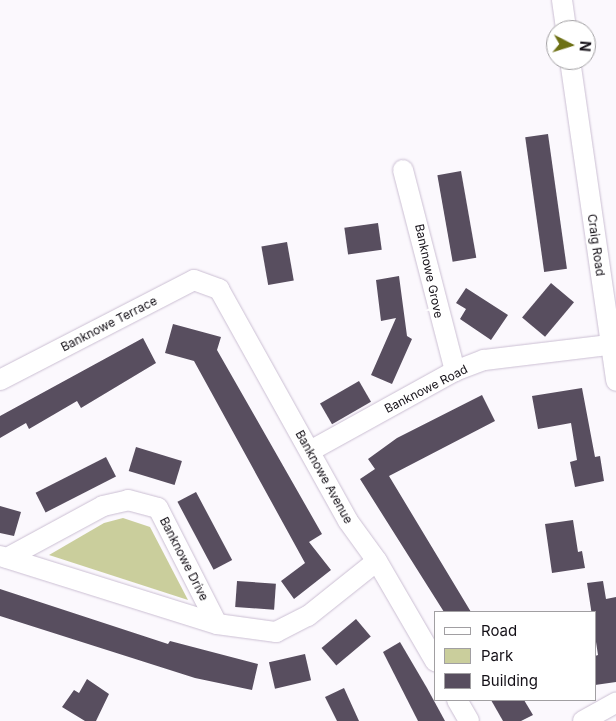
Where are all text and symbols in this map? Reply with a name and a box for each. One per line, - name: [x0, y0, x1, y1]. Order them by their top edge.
- north arrow: [546, 20, 596, 70]
- text: N: [577, 40, 594, 52]
- street label: Craig Road: [585, 213, 607, 277]
- street label: Banknowe Grove: [412, 223, 446, 319]
- street label: Banknowe Terrace: [59, 294, 159, 354]
- street label: Banknowe Road: [382, 362, 470, 416]
- street label: Banknowe Avenue: [292, 428, 356, 526]
- street label: Banknowe Drive: [157, 515, 211, 603]
- legend: [434, 611, 596, 701]
- text: Road: [481, 621, 517, 640]
- text: Park: [481, 646, 513, 665]
- text: Building: [481, 671, 538, 690]

